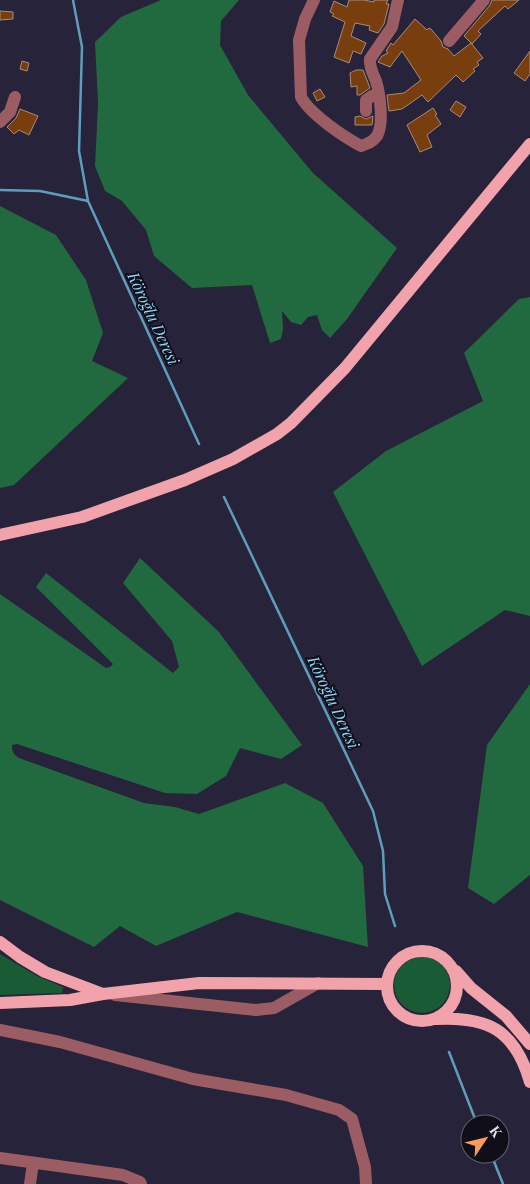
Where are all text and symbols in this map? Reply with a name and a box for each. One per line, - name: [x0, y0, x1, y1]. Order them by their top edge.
- water label: Köroğlu Deresi: [123, 267, 185, 369]
- water label: Köroğlu Deresi: [303, 651, 365, 753]
- north arrow: [460, 1114, 510, 1164]
- text: K: [485, 1122, 507, 1142]

